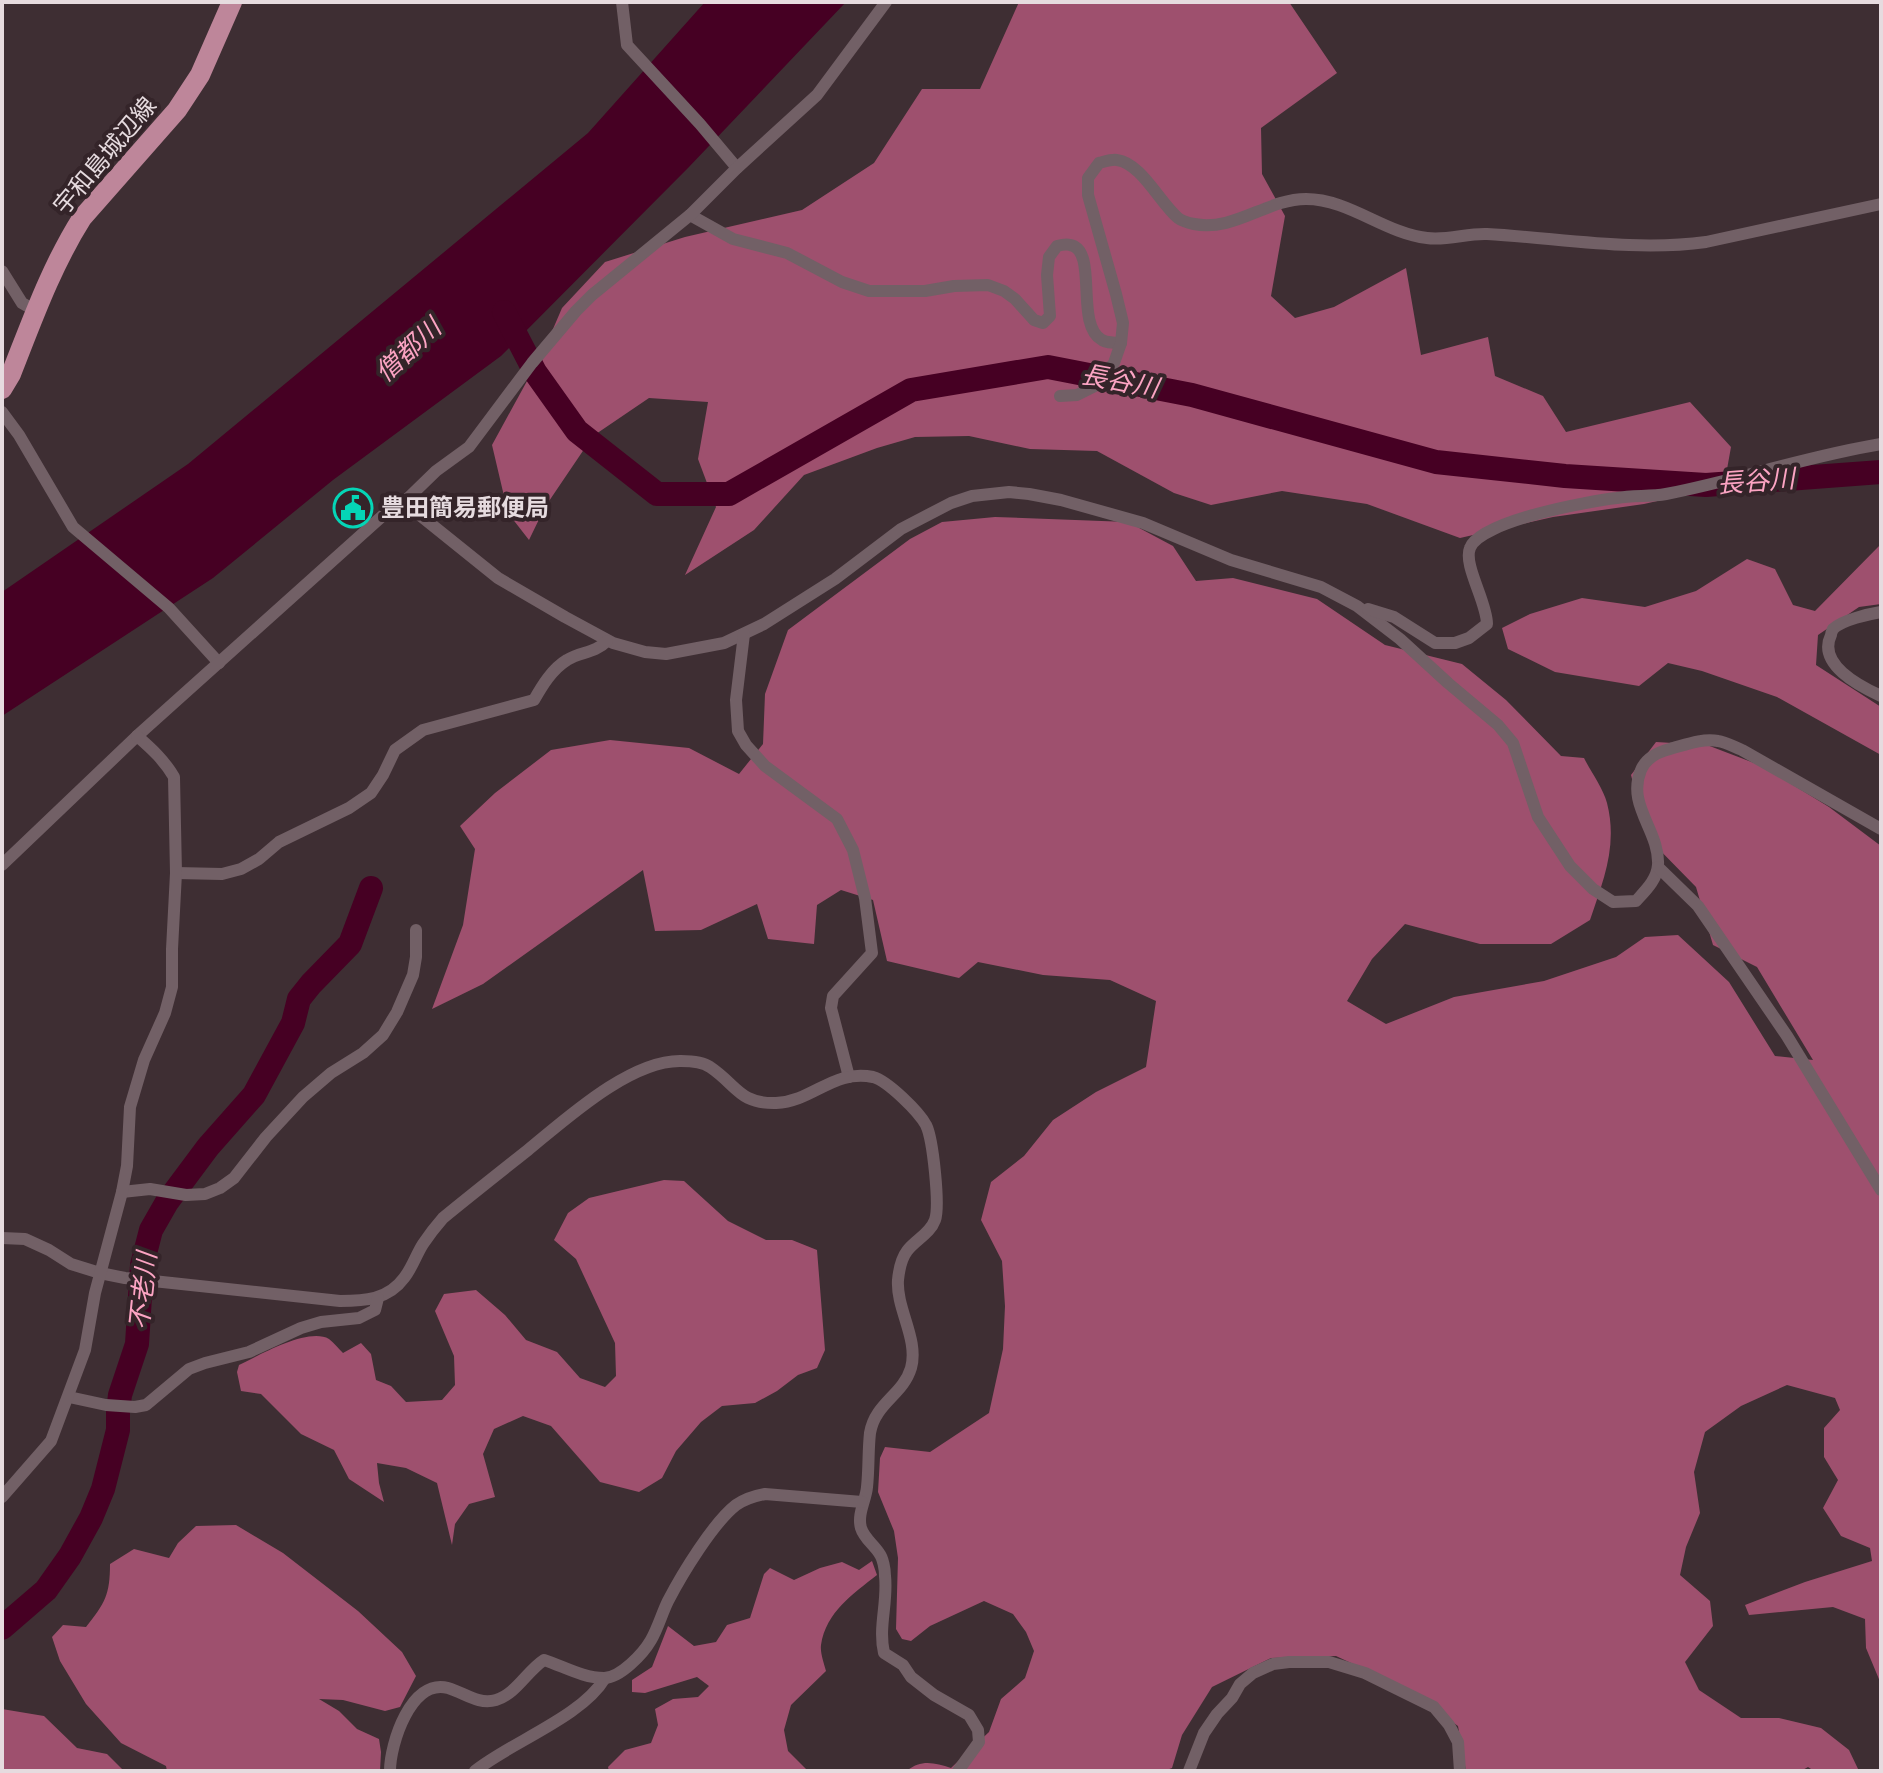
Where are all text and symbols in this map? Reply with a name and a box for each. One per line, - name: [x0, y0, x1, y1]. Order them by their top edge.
- street label: 宇和島城辺線: [48, 92, 162, 220]
- water label: 僧都川: [369, 310, 450, 388]
- water label: 長谷川: [1079, 359, 1164, 405]
- water label: 長谷川: [1716, 463, 1799, 500]
- public building icon: 豊田簡易郵便局: [332, 487, 374, 529]
- place label: 豊田簡易郵便局: [381, 494, 549, 522]
- water label: 不老川: [124, 1248, 163, 1331]

